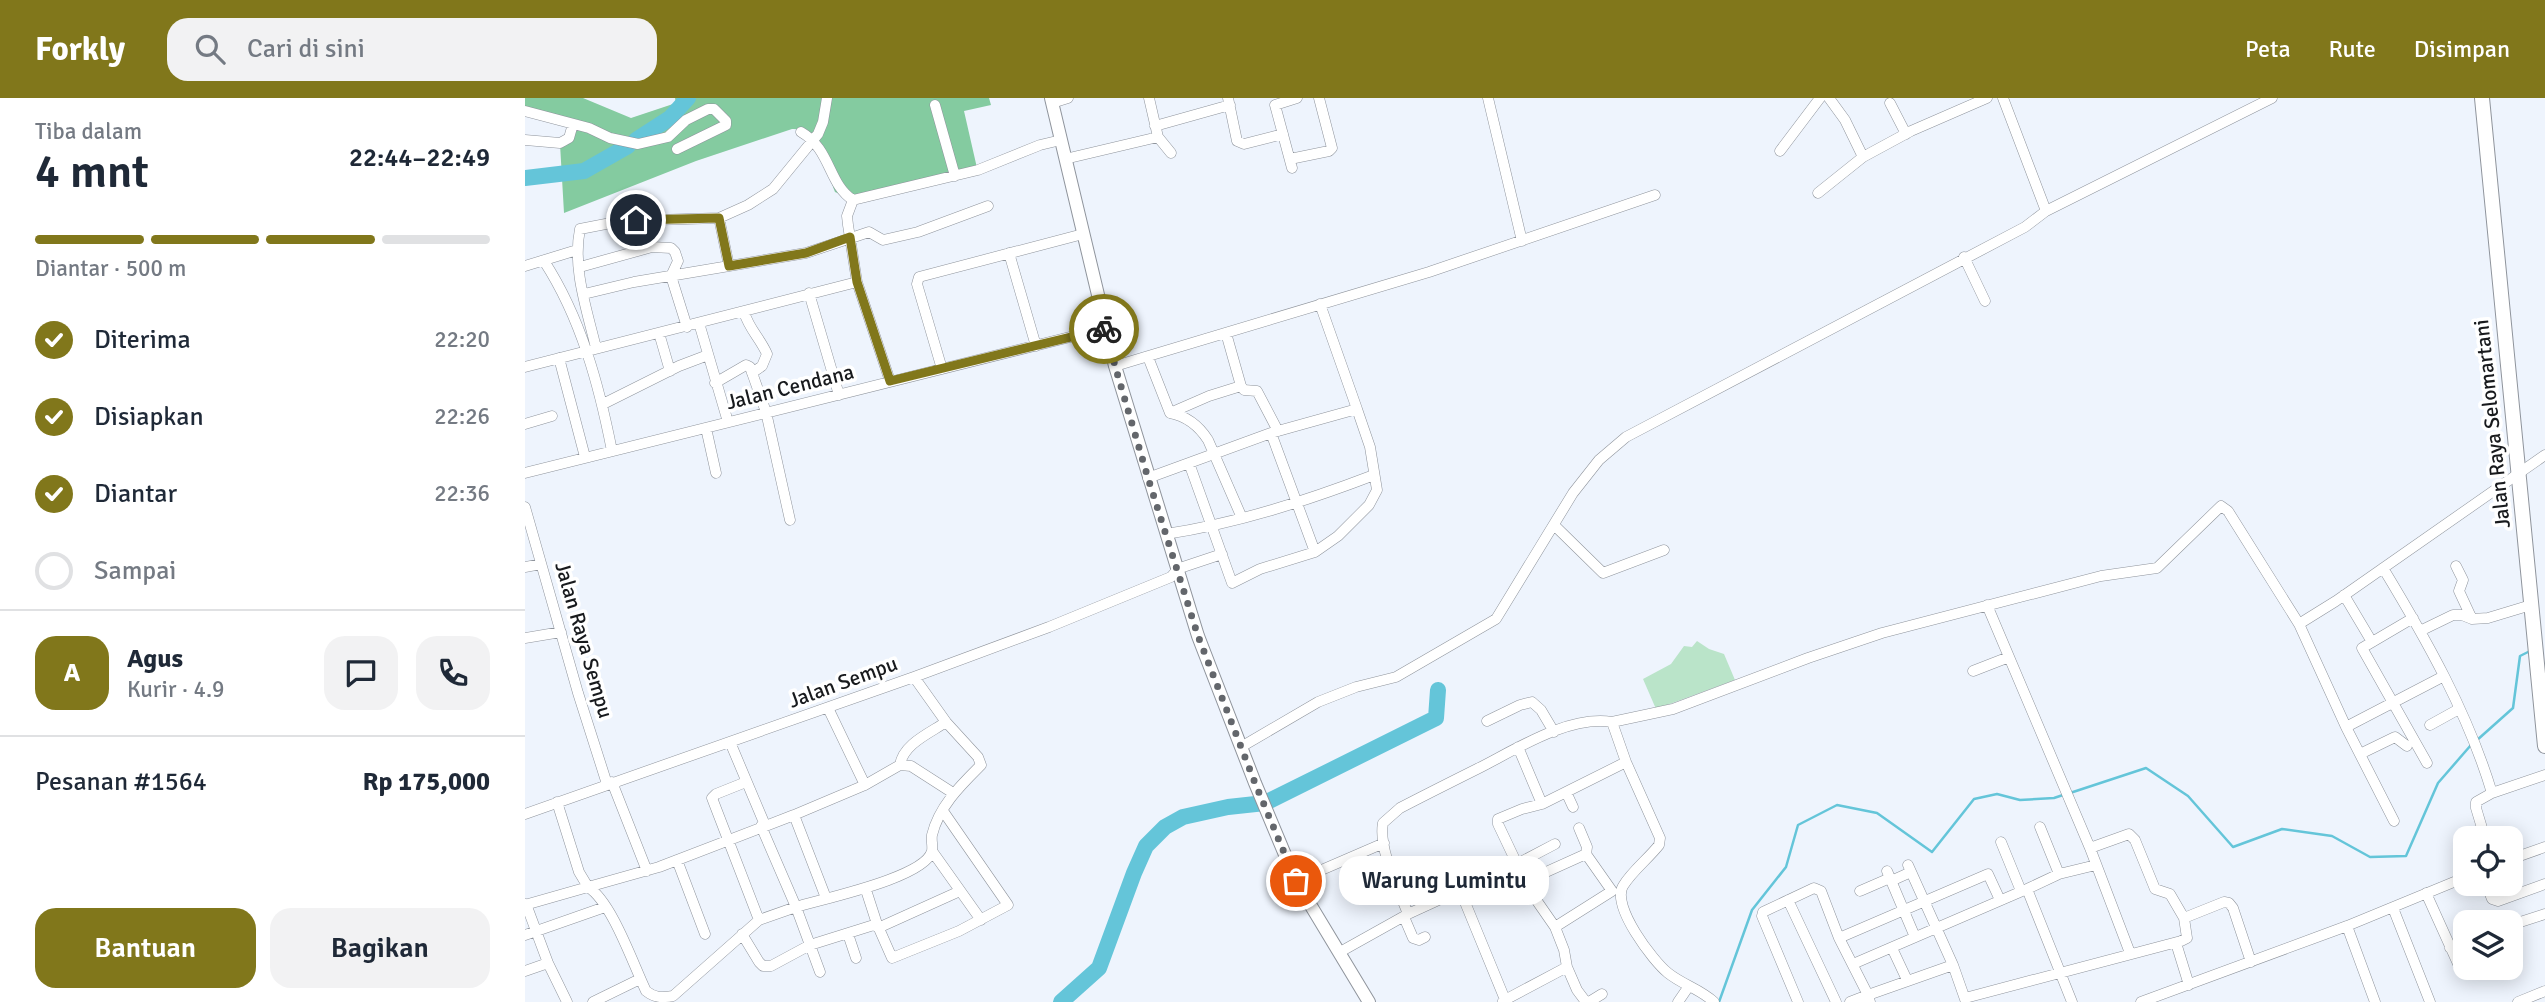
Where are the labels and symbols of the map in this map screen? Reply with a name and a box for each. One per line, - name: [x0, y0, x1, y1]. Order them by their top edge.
- pin: [606, 190, 666, 250]
- courier: [1069, 294, 1139, 364]
- street label: Jalan Raya Selomartani: [2468, 318, 2516, 530]
- street label: Jalan Cendana: [723, 359, 857, 415]
- street label: Jalan Raya Sempu: [549, 559, 619, 721]
- street label: Jalan Sempu: [785, 650, 901, 714]
- pin: [1266, 851, 1326, 911]
- callout: Warung Lumintu: [1338, 856, 1548, 906]

